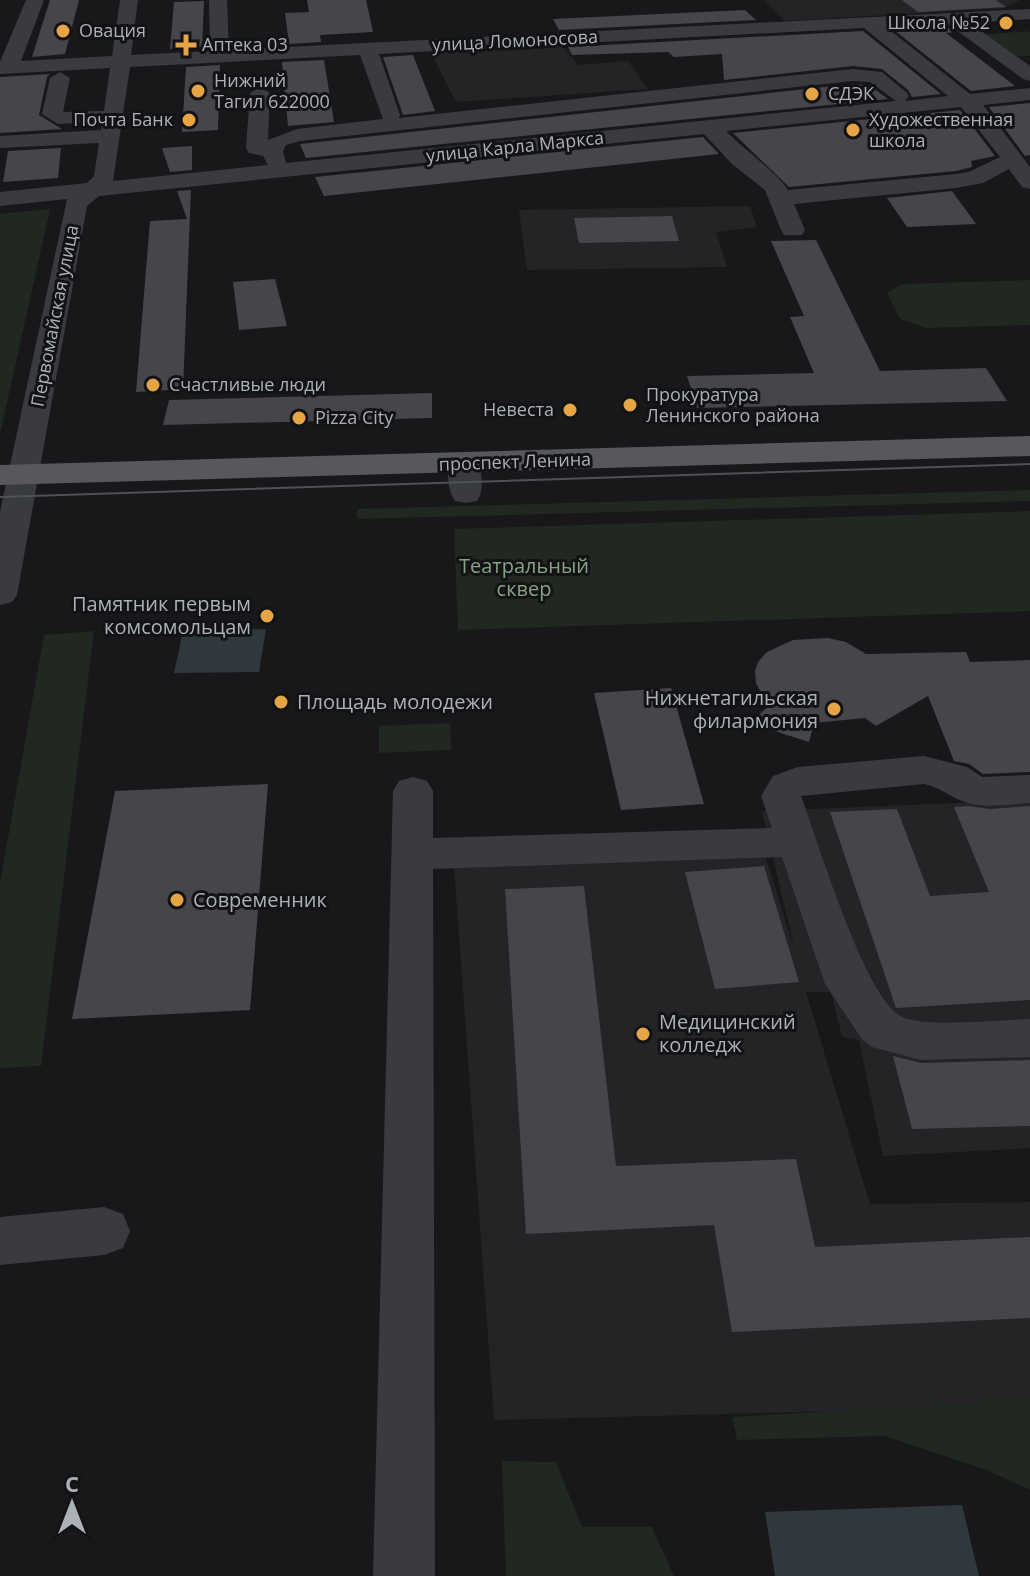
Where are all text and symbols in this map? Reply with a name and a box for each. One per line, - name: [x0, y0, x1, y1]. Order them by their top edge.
- place label: Школа №52: [887, 10, 990, 34]
- marker: Школа №52: [997, 14, 1015, 32]
- place label: Овация: [79, 18, 146, 42]
- marker: Овация: [54, 22, 72, 40]
- street label: улица Ломоносова: [431, 24, 599, 56]
- place label: Аптека 03: [202, 32, 288, 56]
- marker: Аптека 03: [177, 36, 195, 54]
- place label: Нижний Тагил 622000: [214, 68, 330, 113]
- place label: СДЭК: [828, 81, 874, 105]
- marker: Нижний Тагил 622000: [189, 82, 207, 100]
- marker: СДЭК: [803, 85, 821, 103]
- place label: Почта Банк: [73, 107, 174, 131]
- place label: Художественная школа: [869, 107, 1013, 152]
- marker: Почта Банк: [180, 111, 198, 129]
- marker: Художественная школа: [844, 121, 862, 139]
- street label: улица Карла Маркса: [425, 125, 605, 167]
- street label: Первомайская улица: [25, 223, 83, 409]
- place label: Счастливые люди: [169, 372, 326, 396]
- marker: Счастливые люди: [144, 376, 162, 394]
- place label: Прокуратура Ленинского района: [646, 382, 820, 427]
- marker: Прокуратура Ленинского района: [621, 396, 639, 414]
- place label: Невеста: [483, 397, 554, 421]
- marker: Невеста: [561, 401, 579, 419]
- place label: Pizza City: [315, 405, 394, 429]
- marker: Pizza City: [290, 409, 308, 427]
- street label: проспект Ленина: [438, 446, 592, 476]
- park label: Театральный сквер: [459, 552, 589, 602]
- place label: Памятник первым комсомольцам: [72, 590, 251, 640]
- marker: Памятник первым комсомольцам: [258, 607, 276, 625]
- place label: Нижнетагильская филармония: [645, 684, 818, 734]
- place label: Площадь молодежи: [297, 688, 493, 715]
- marker: Площадь молодежи: [272, 693, 290, 711]
- marker: Нижнетагильская филармония: [825, 700, 843, 718]
- place label: Современник: [193, 886, 328, 913]
- marker: Современник: [168, 891, 186, 909]
- place label: Медицинский колледж: [659, 1008, 796, 1058]
- marker: Медицинский колледж: [634, 1025, 652, 1043]
- north arrow: [32, 1464, 112, 1544]
- text: С: [65, 1468, 79, 1498]

